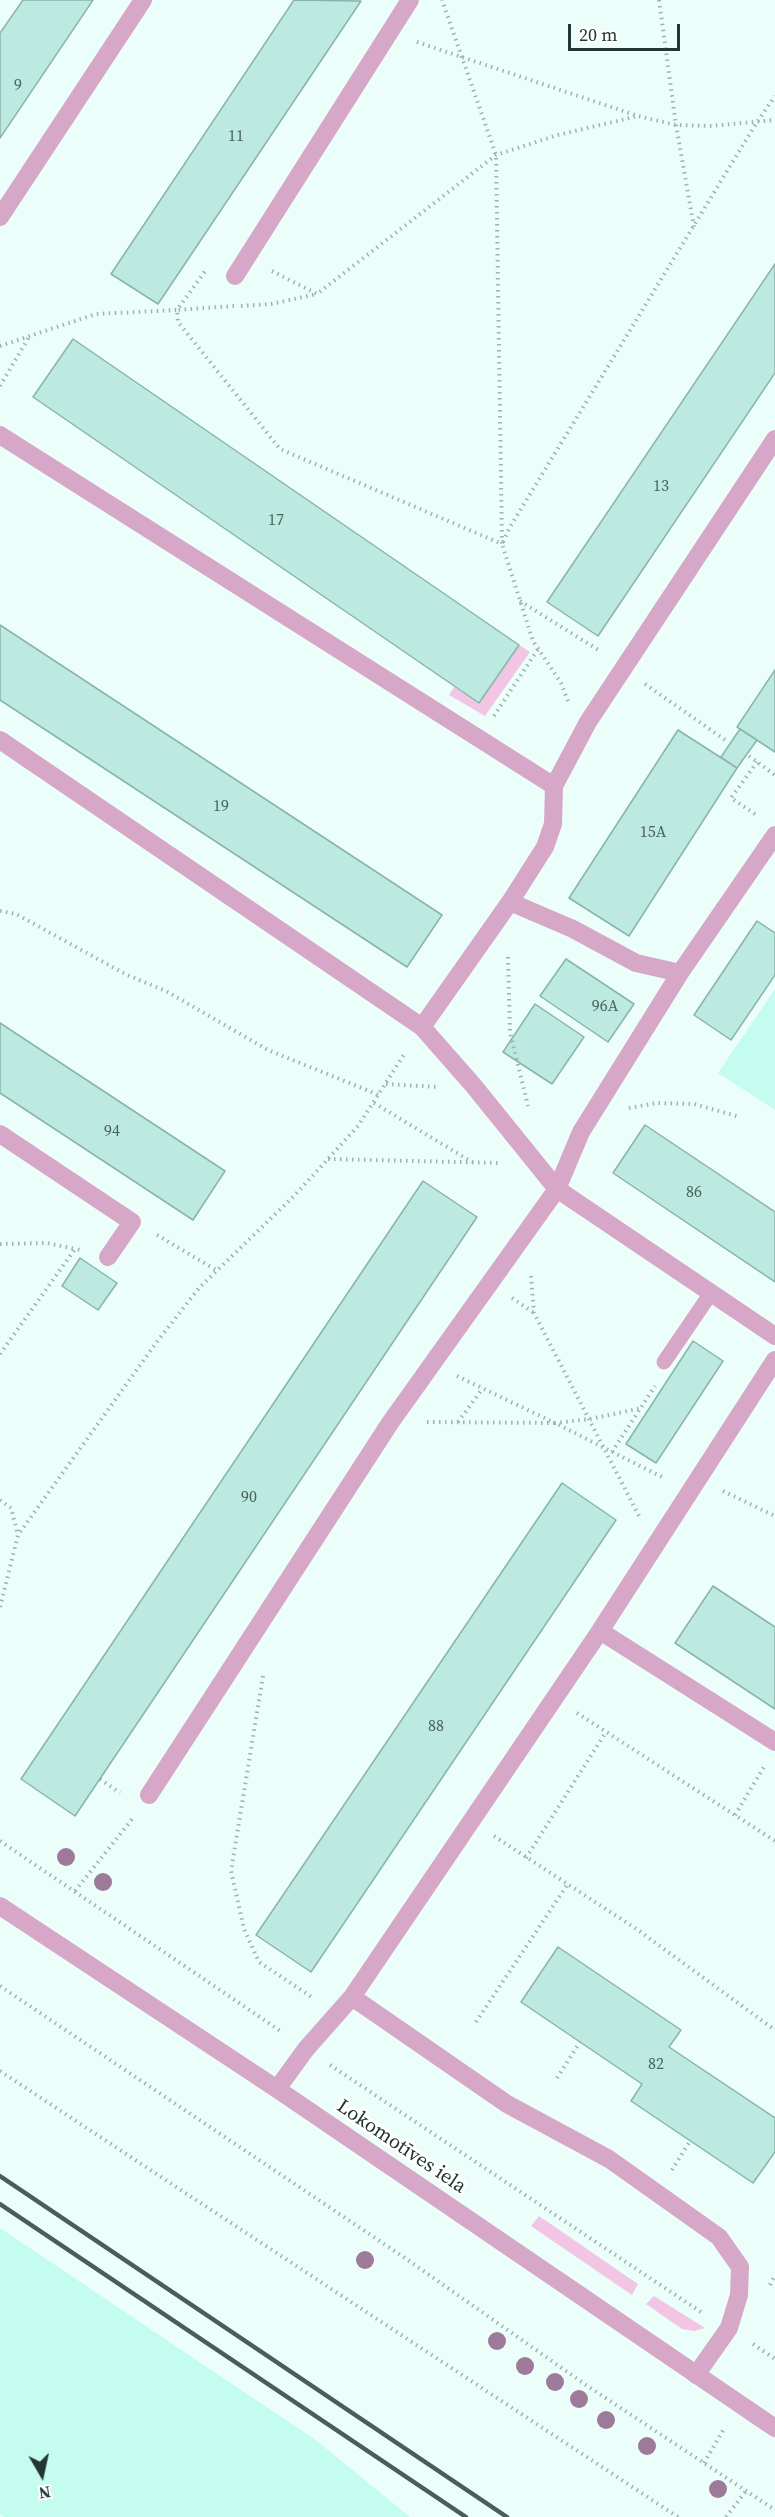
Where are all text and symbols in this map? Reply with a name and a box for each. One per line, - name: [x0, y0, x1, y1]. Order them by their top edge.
- scale bar: [571, 12, 684, 50]
- text: 20 m: [579, 22, 617, 47]
- house number: 9: [14, 76, 22, 96]
- house number: 11: [228, 127, 244, 147]
- house number: 13: [653, 477, 669, 497]
- house number: 17: [268, 511, 284, 531]
- house number: 19: [213, 797, 229, 817]
- house number: 15A: [640, 823, 666, 843]
- house number: 96A: [592, 997, 618, 1017]
- house number: 94: [104, 1122, 120, 1142]
- house number: 86: [686, 1183, 702, 1203]
- house number: 90: [241, 1488, 257, 1508]
- house number: 88: [428, 1717, 444, 1737]
- house number: 82: [648, 2055, 664, 2075]
- street label: Lokomotīves iela: [332, 2095, 470, 2199]
- north arrow: [12, 2445, 72, 2505]
- text: N: [37, 2481, 52, 2505]

